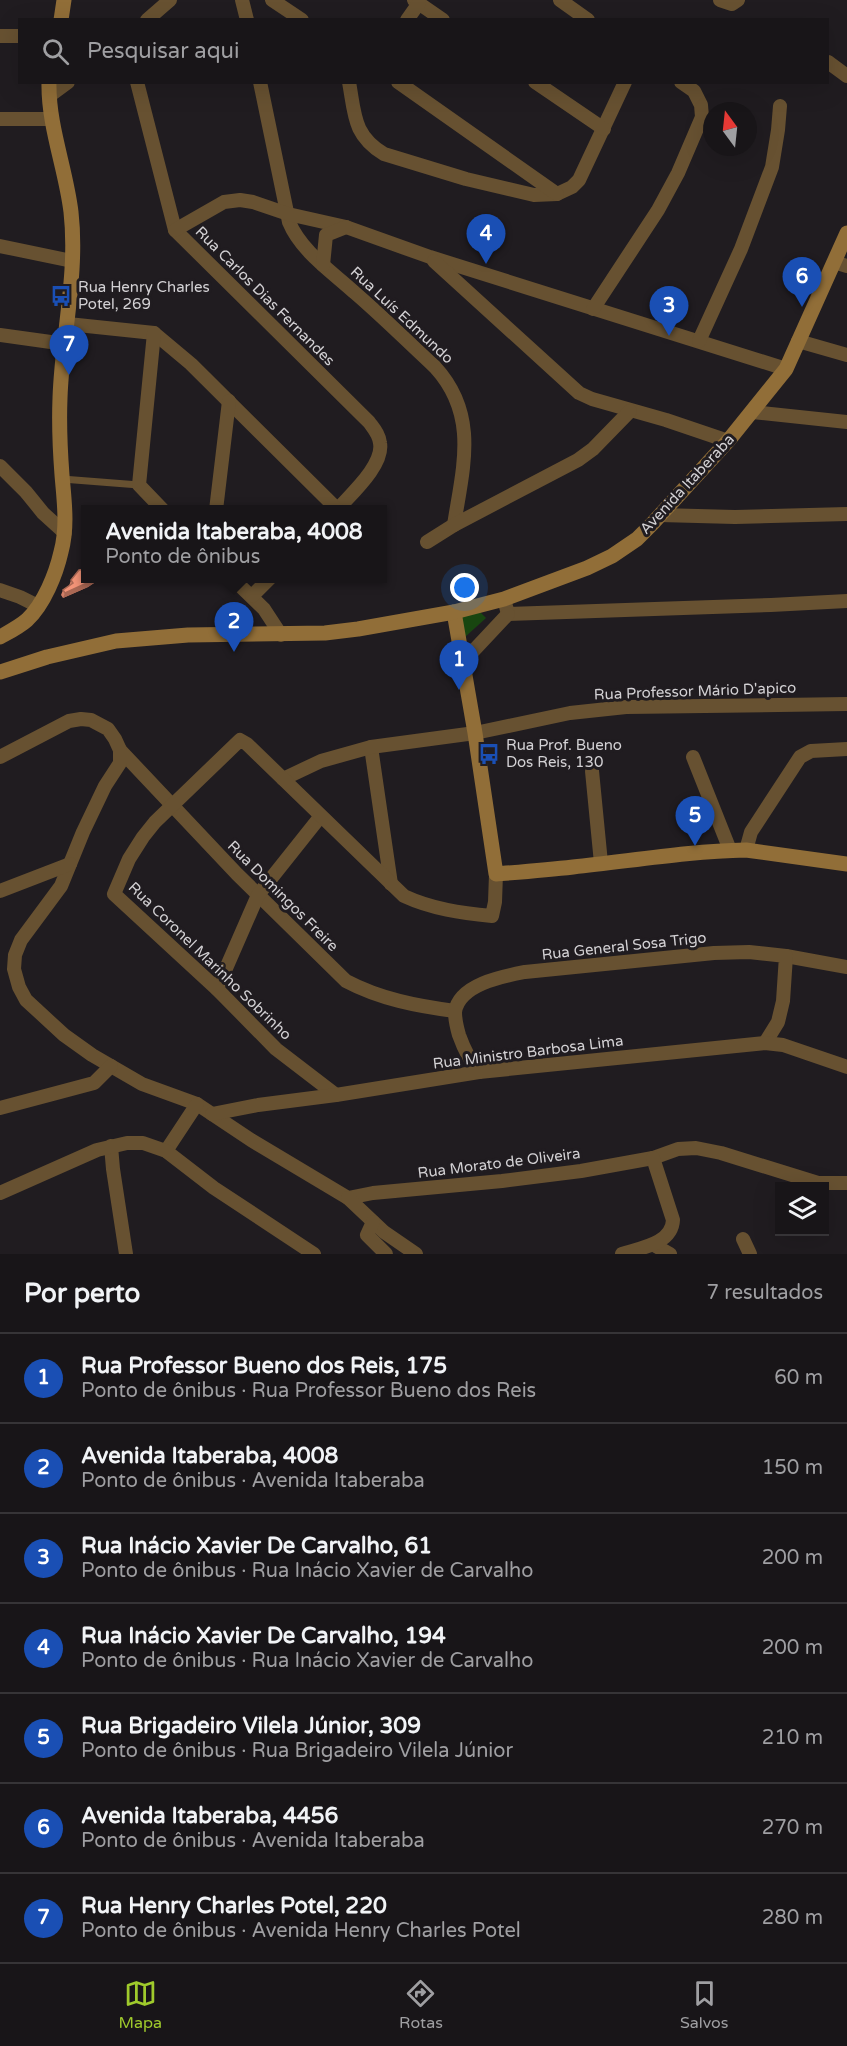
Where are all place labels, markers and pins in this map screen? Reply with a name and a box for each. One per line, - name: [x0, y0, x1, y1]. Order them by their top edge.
- pin: 4: [466, 214, 506, 264]
- pin: 6: [782, 258, 822, 307]
- place label: Rua Henry Charles Potel, 269: [78, 278, 210, 313]
- bus stop icon: Rua Henry Charles Potel, 269: [49, 284, 73, 308]
- pin: 3: [650, 286, 688, 336]
- pin: 7: [50, 326, 88, 375]
- pin: 2: [214, 602, 254, 652]
- pin: 1: [440, 640, 478, 690]
- place label: Rua Prof. Bueno Dos Reis, 130: [506, 736, 622, 771]
- bus stop icon: Rua Prof. Bueno Dos Reis, 130: [477, 742, 501, 766]
- pin: 5: [676, 796, 714, 846]

